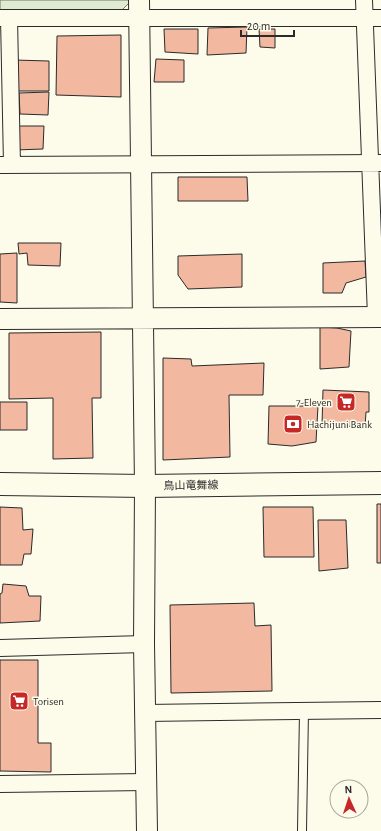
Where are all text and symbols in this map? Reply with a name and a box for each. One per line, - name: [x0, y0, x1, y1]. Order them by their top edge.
- scale bar: [241, 12, 294, 38]
- text: 20 m: [247, 20, 270, 32]
- supermarket icon: 7-Eleven: [335, 391, 357, 413]
- place label: 7-Eleven: [296, 397, 332, 408]
- bank icon: Hachijuni Bank: [282, 413, 304, 435]
- place label: Hachijuni Bank: [307, 419, 372, 430]
- street label: 鳥山竜舞線: [163, 479, 219, 491]
- supermarket icon: Torisen: [8, 690, 30, 712]
- place label: Torisen: [33, 696, 64, 707]
- north arrow: [329, 779, 369, 819]
- text: N: [344, 784, 353, 795]

